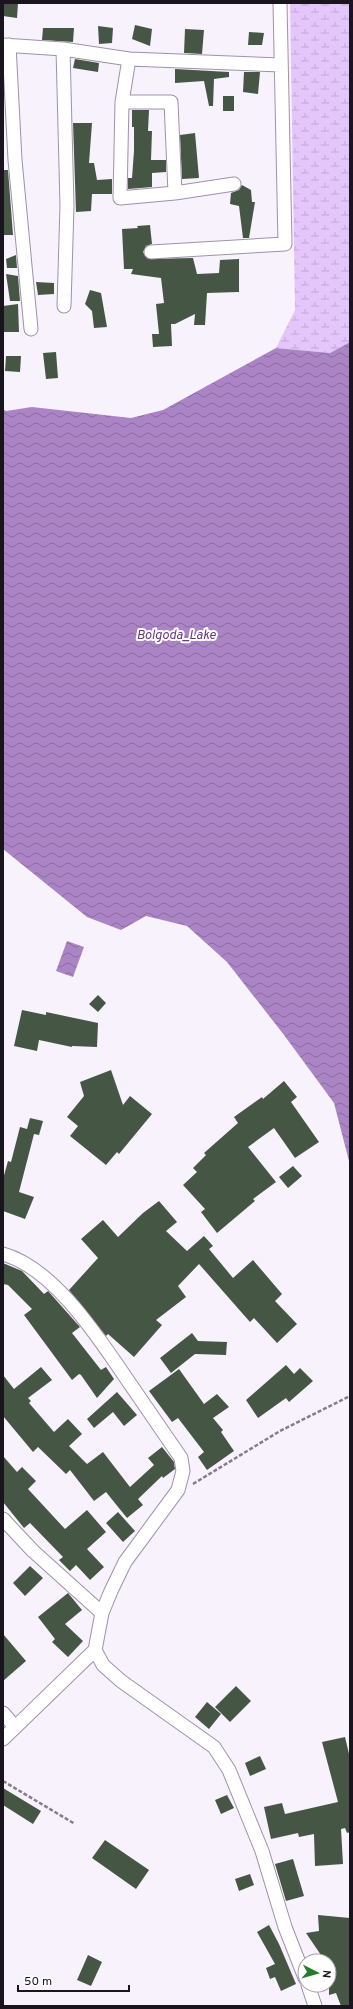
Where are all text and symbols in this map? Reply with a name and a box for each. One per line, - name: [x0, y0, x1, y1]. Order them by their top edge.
- water label: Bolgoda_Lake: [136, 628, 216, 644]
- north arrow: [297, 1953, 337, 1993]
- scale bar: [18, 1967, 129, 1993]
- text: N: [319, 1969, 333, 1979]
- text: 50 m: [24, 1974, 52, 1990]

